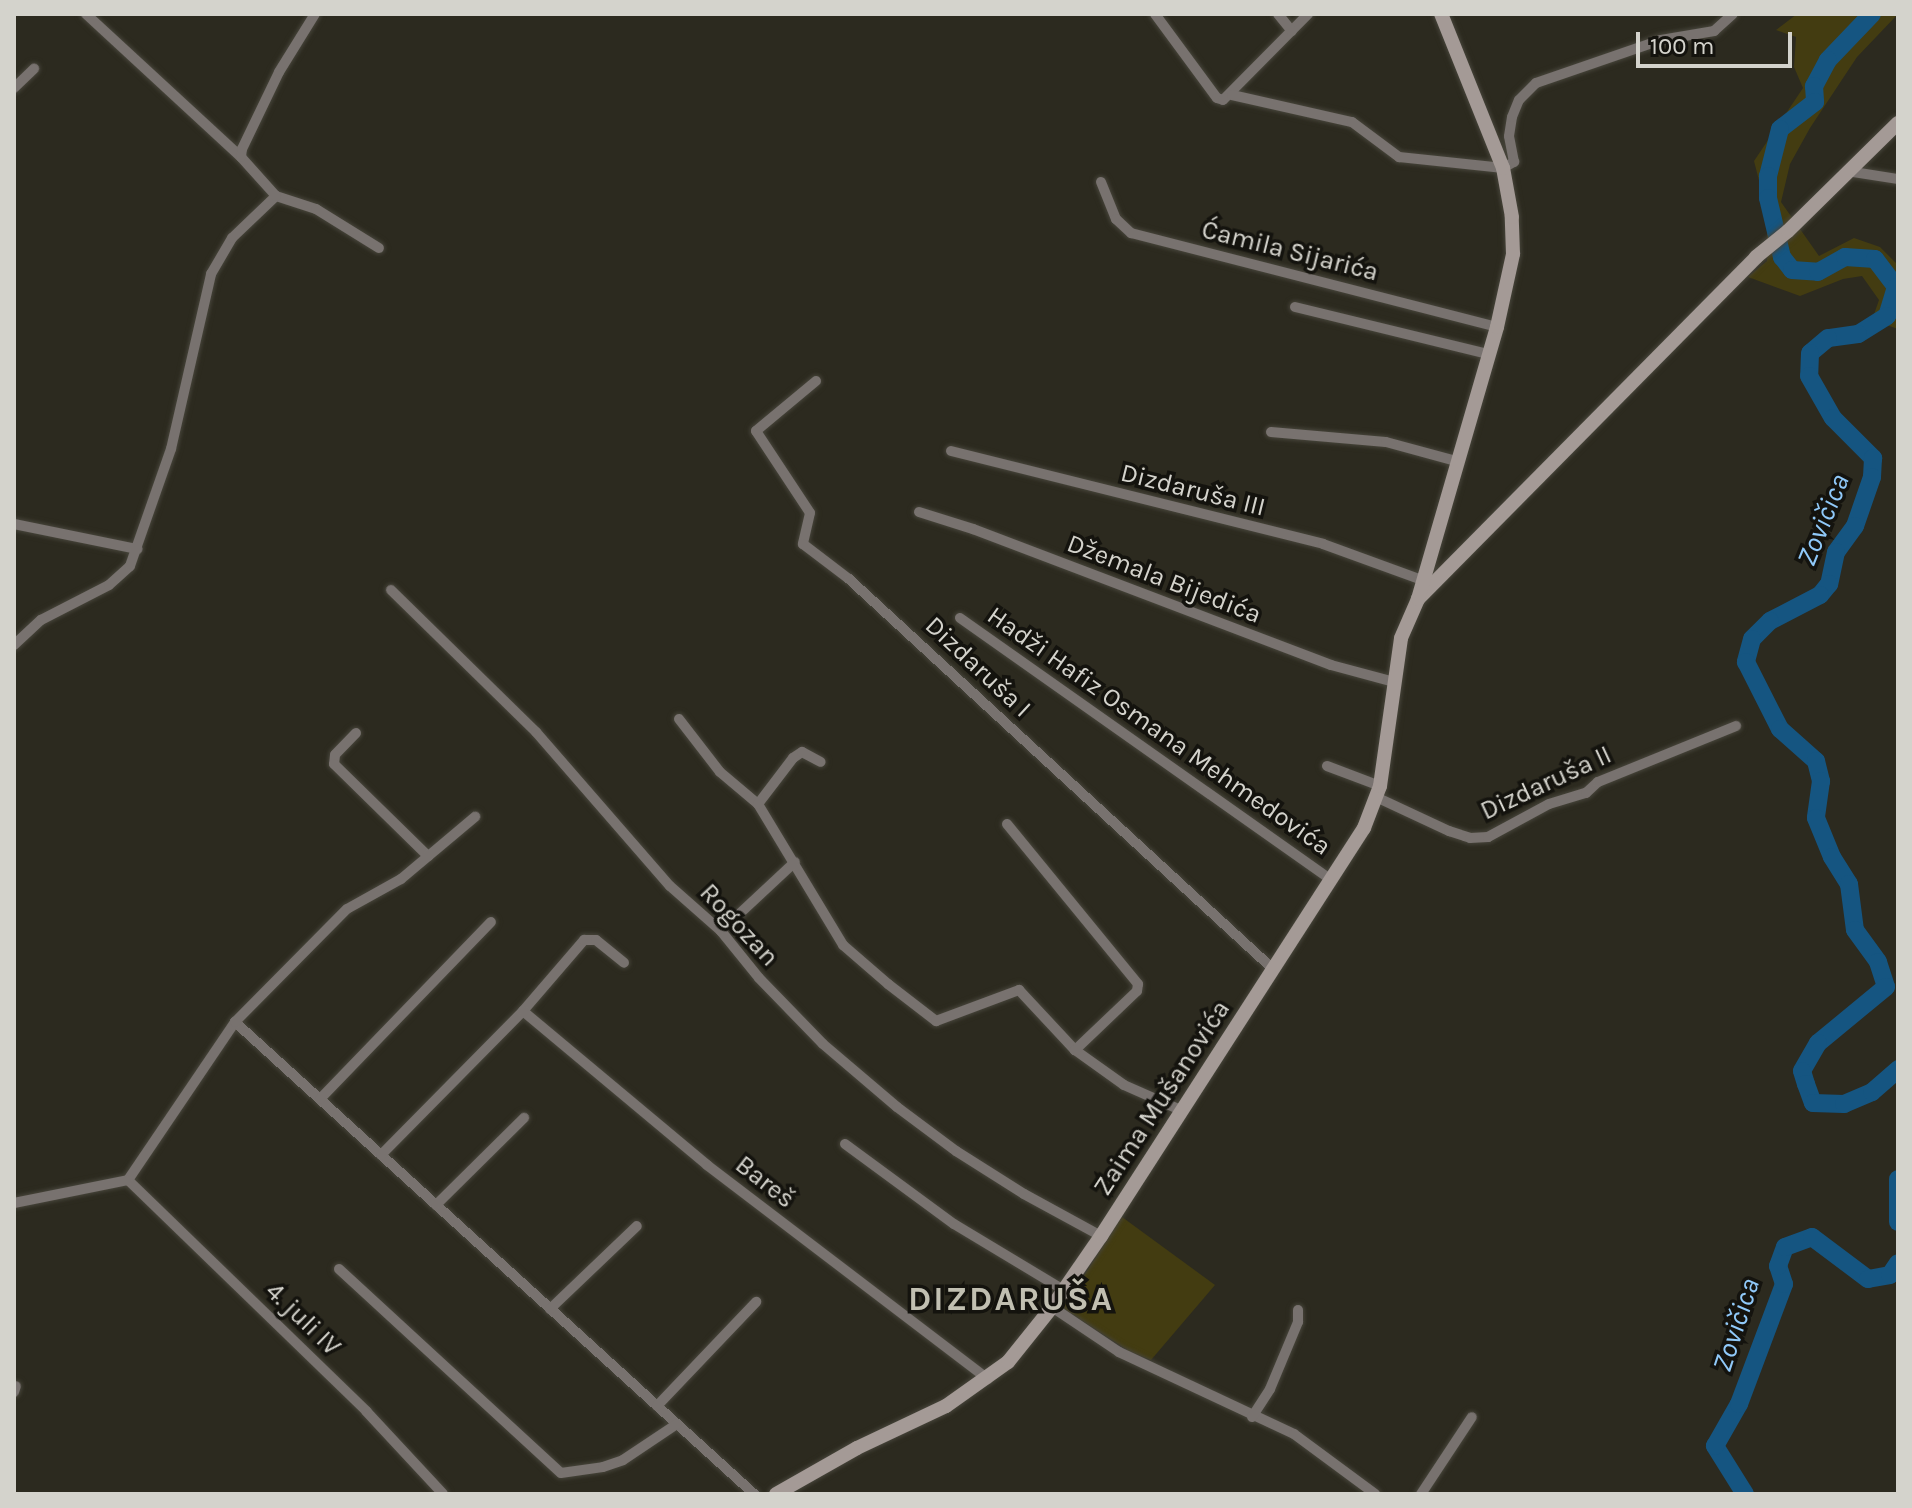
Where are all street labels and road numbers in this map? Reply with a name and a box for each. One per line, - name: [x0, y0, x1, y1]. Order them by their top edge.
- street label: Ćamila Sijarića: [1198, 214, 1382, 288]
- street label: Dizdaruša III: [1117, 457, 1269, 523]
- street label: Džemala Bijedića: [1062, 528, 1266, 630]
- street label: Hadži Hafiz Osmana Mehmedovića: [981, 600, 1337, 862]
- street label: Dizdaruša I: [919, 610, 1037, 724]
- street label: Dizdaruša II: [1476, 739, 1616, 827]
- street label: Rogozan: [693, 877, 785, 973]
- street label: Zaima Mušanovića: [1087, 995, 1237, 1201]
- street label: Bareš: [729, 1149, 801, 1215]
- street label: 4. juli IV: [259, 1276, 347, 1362]

